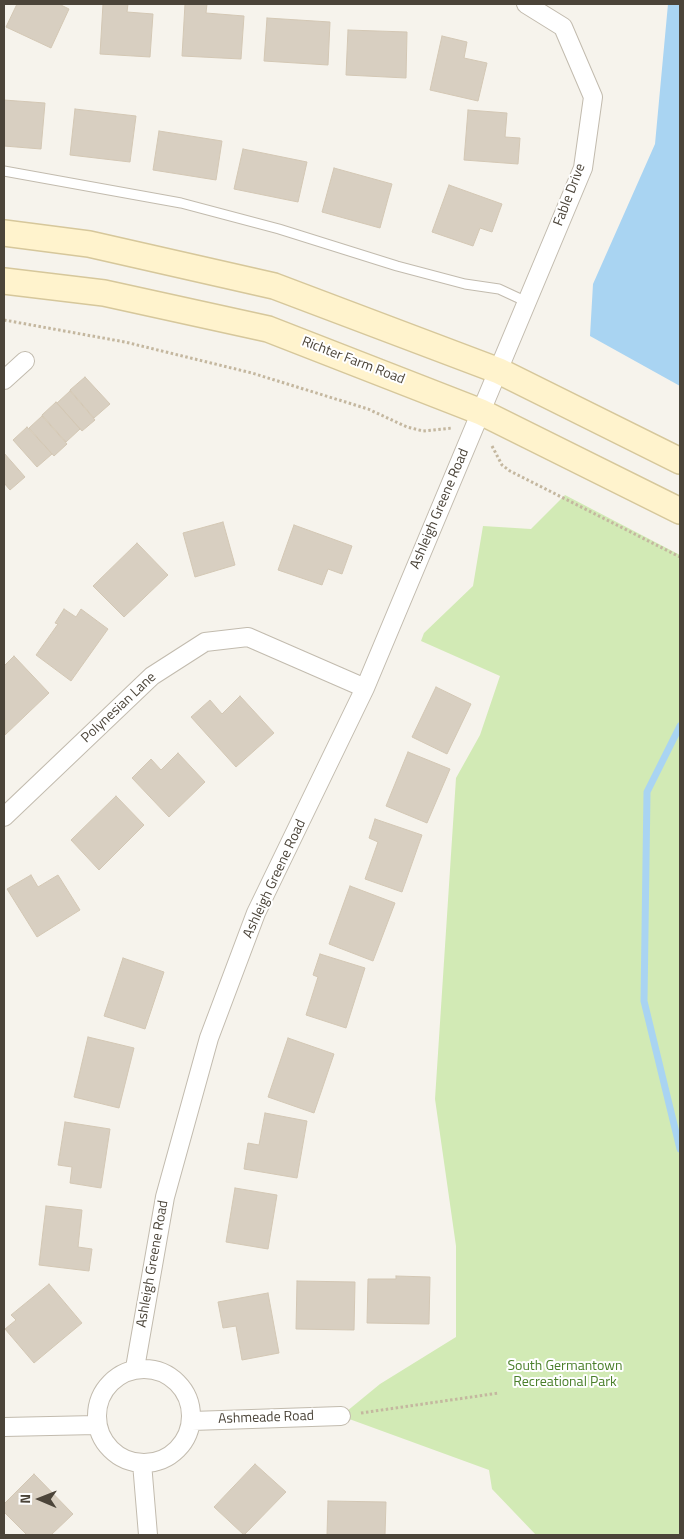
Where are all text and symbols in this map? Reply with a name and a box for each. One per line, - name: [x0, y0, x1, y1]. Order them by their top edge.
- street label: Fable Drive: [550, 162, 590, 228]
- street label: Richter Farm Road: [299, 334, 407, 388]
- street label: Ashleigh Greene Road: [407, 446, 473, 572]
- street label: Polynesian Lane: [78, 669, 160, 747]
- street label: Ashleigh Greene Road: [240, 817, 310, 941]
- street label: Ashleigh Greene Road: [134, 1199, 172, 1329]
- park label: South Germantown Recreational Park: [507, 1359, 623, 1391]
- street label: Ashmeade Road: [218, 1408, 314, 1428]
- north arrow: [15, 1474, 65, 1524]
- text: N: [14, 1494, 35, 1504]

